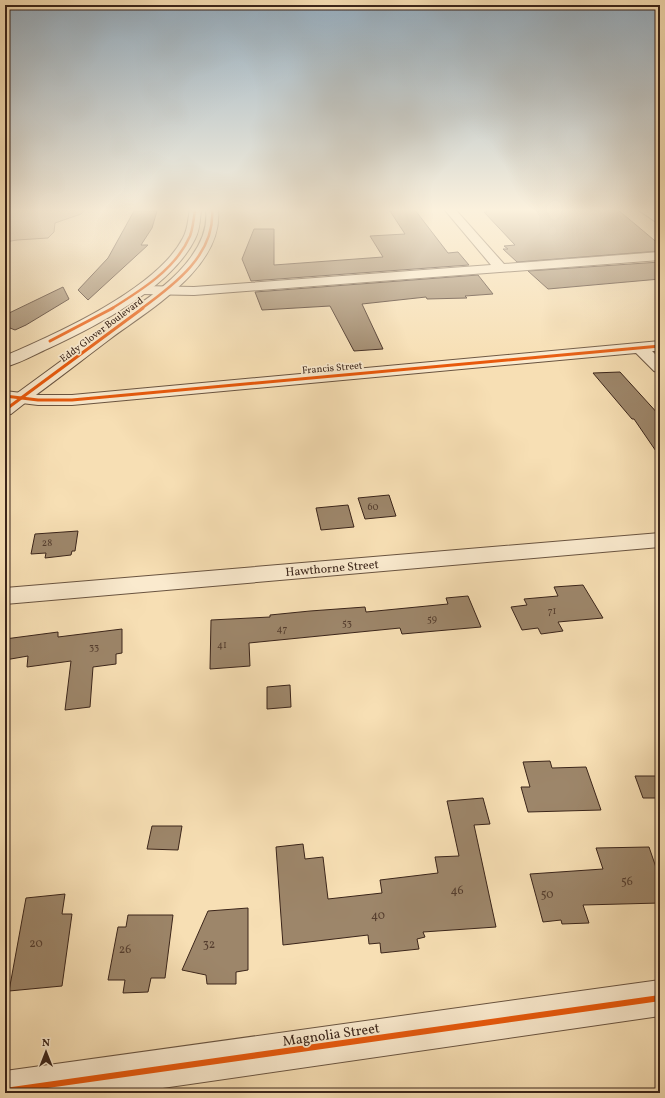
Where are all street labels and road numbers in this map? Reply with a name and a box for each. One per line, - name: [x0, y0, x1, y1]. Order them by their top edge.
- street label: Eddy Glover Boulevard: [57, 294, 146, 366]
- street label: Francis Street: [301, 358, 363, 378]
- street label: Hawthorne Street: [285, 557, 379, 581]
- street label: Magnolia Street: [282, 1019, 381, 1052]

